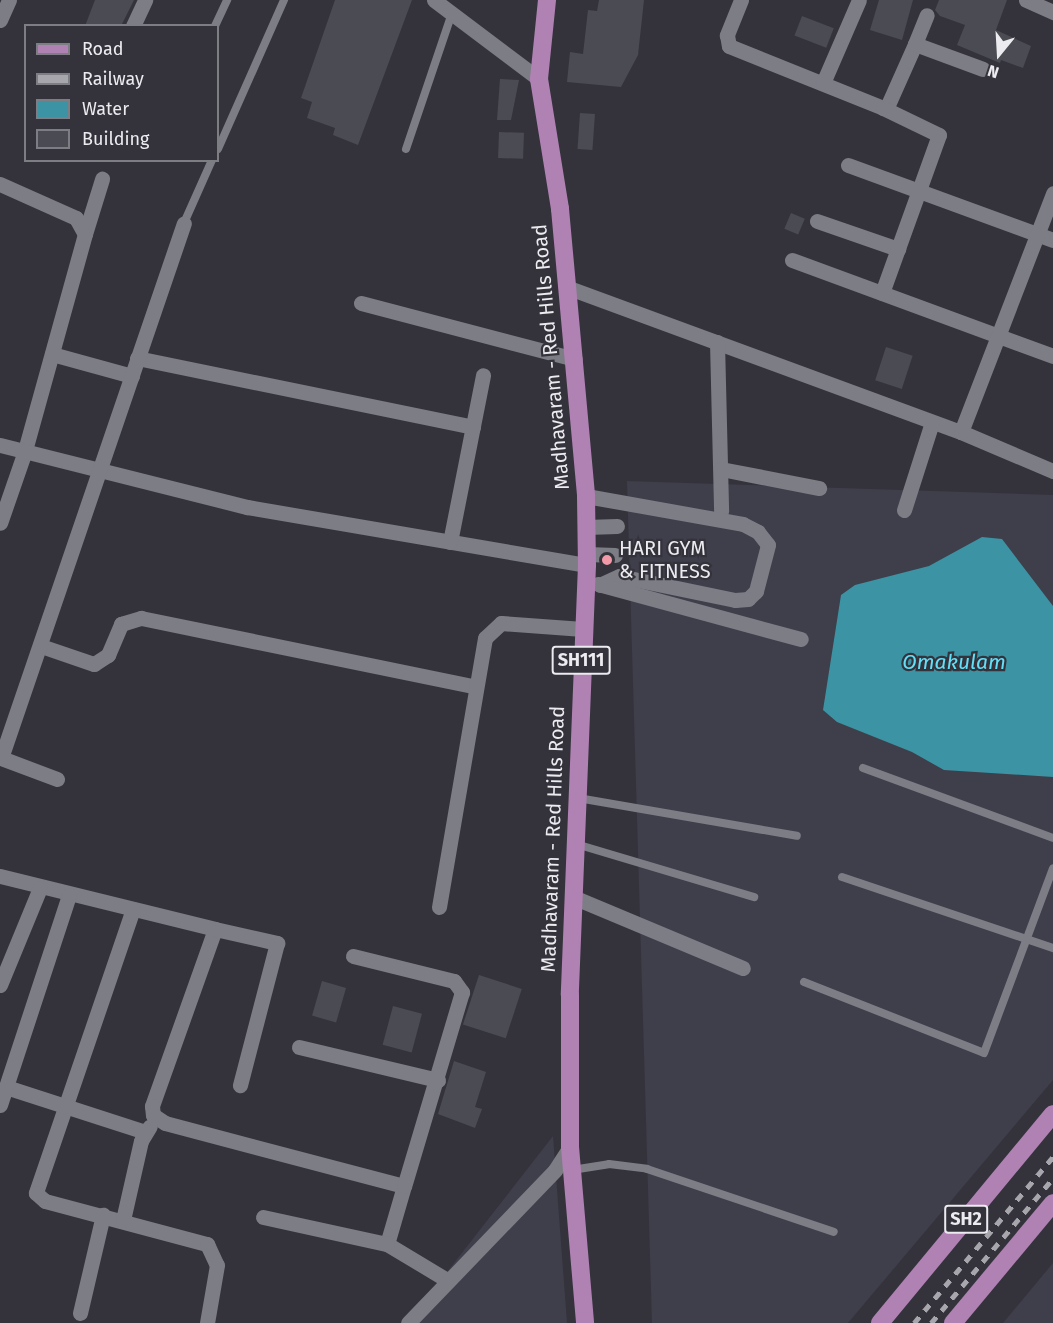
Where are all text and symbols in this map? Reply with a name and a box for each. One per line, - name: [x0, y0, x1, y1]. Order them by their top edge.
- legend: [24, 24, 219, 162]
- north arrow: [969, 24, 1029, 84]
- text: Road: [82, 38, 124, 60]
- text: N: [985, 61, 1001, 82]
- text: Railway: [82, 68, 144, 90]
- text: Water: [82, 98, 129, 120]
- text: Building: [82, 128, 149, 150]
- street label: Madhavaram - Red Hills Road: [527, 223, 575, 491]
- place label: HARI GYM & FITNESS: [619, 536, 711, 583]
- marker: HARI GYM & FITNESS: [600, 553, 614, 567]
- road number: SH111: [551, 645, 611, 675]
- water label: Omakulam: [902, 649, 1006, 675]
- street label: Madhavaram - Red Hills Road: [536, 705, 570, 973]
- road number: SH2: [944, 1204, 988, 1234]

